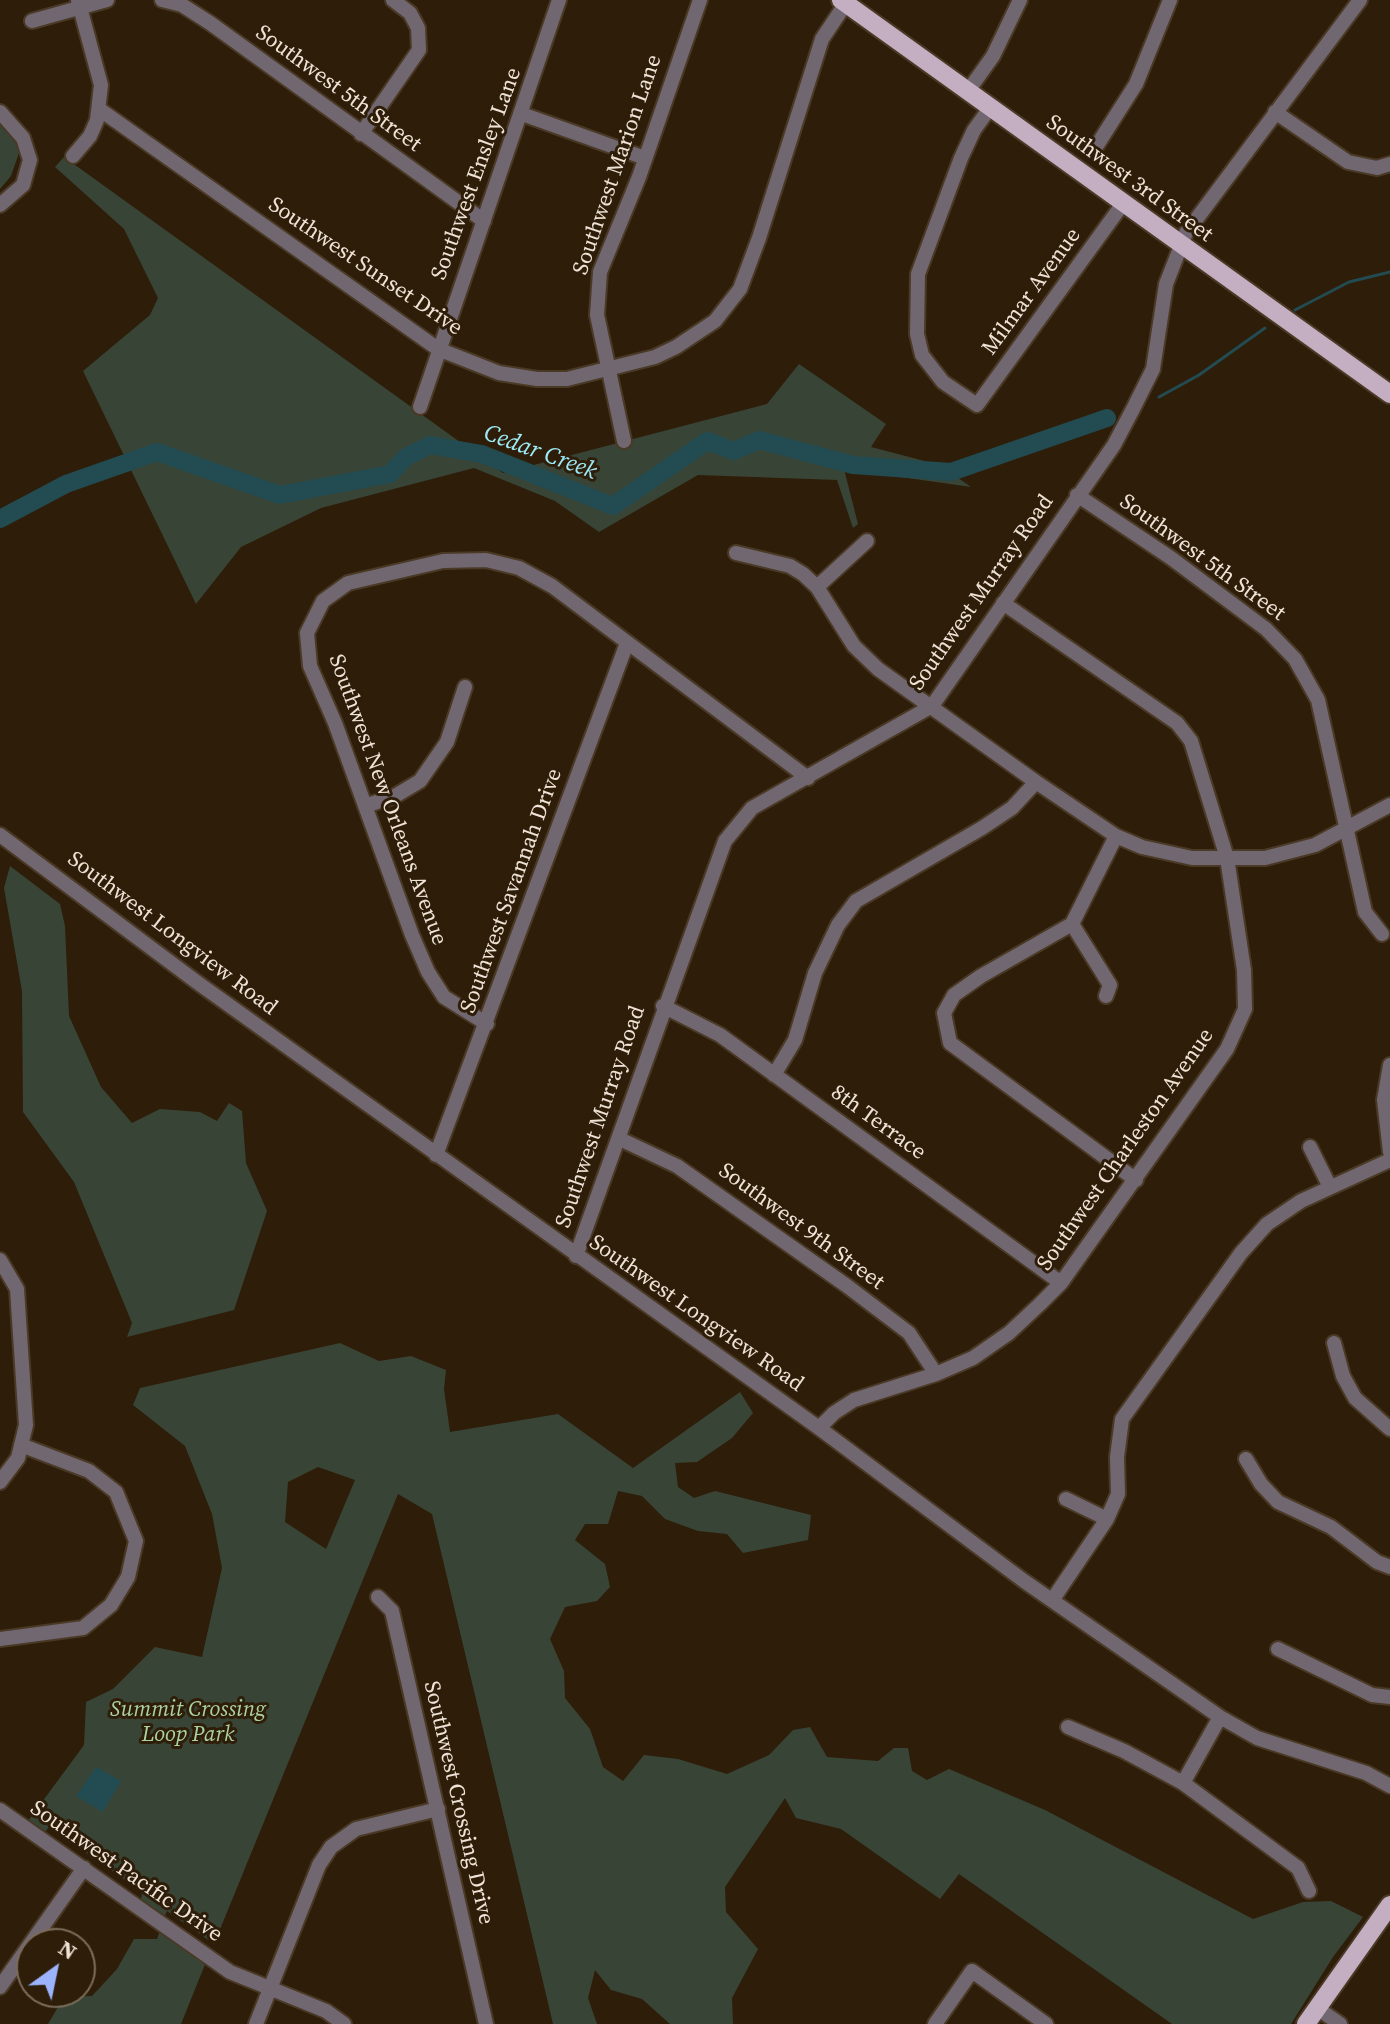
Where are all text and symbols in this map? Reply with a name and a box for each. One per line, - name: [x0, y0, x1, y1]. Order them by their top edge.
- street label: Southwest 5th Street: [250, 20, 426, 158]
- street label: Southwest Marion Lane: [568, 52, 668, 278]
- street label: Southwest Ensley Lane: [426, 64, 528, 284]
- street label: Southwest 3rd Street: [1040, 110, 1218, 248]
- street label: Southwest Sunset Drive: [263, 192, 467, 342]
- street label: Milmar Avenue: [977, 223, 1087, 361]
- water label: Cedar Creek: [480, 419, 600, 487]
- street label: Southwest 5th Street: [1114, 489, 1290, 627]
- street label: Southwest Murray Road: [904, 490, 1060, 696]
- street label: Southwest New Orleans Avenue: [322, 651, 452, 949]
- street label: Southwest Savannah Drive: [455, 765, 569, 1017]
- street label: Southwest Longview Road: [62, 847, 282, 1021]
- street label: Southwest Murray Road: [551, 1003, 651, 1231]
- street label: Southwest Charleston Avenue: [1032, 1024, 1220, 1276]
- street label: 8th Terrace: [825, 1080, 931, 1166]
- street label: Southwest 9th Street: [713, 1158, 889, 1296]
- street label: Southwest Longview Road: [584, 1230, 808, 1398]
- street label: Southwest Crossing Drive: [417, 1679, 499, 1927]
- park label: Summit Crossing Loop Park: [110, 1697, 266, 1748]
- street label: Southwest Pacific Drive: [25, 1796, 227, 1948]
- north arrow: [16, 1928, 96, 2008]
- text: N: [53, 1933, 83, 1966]

